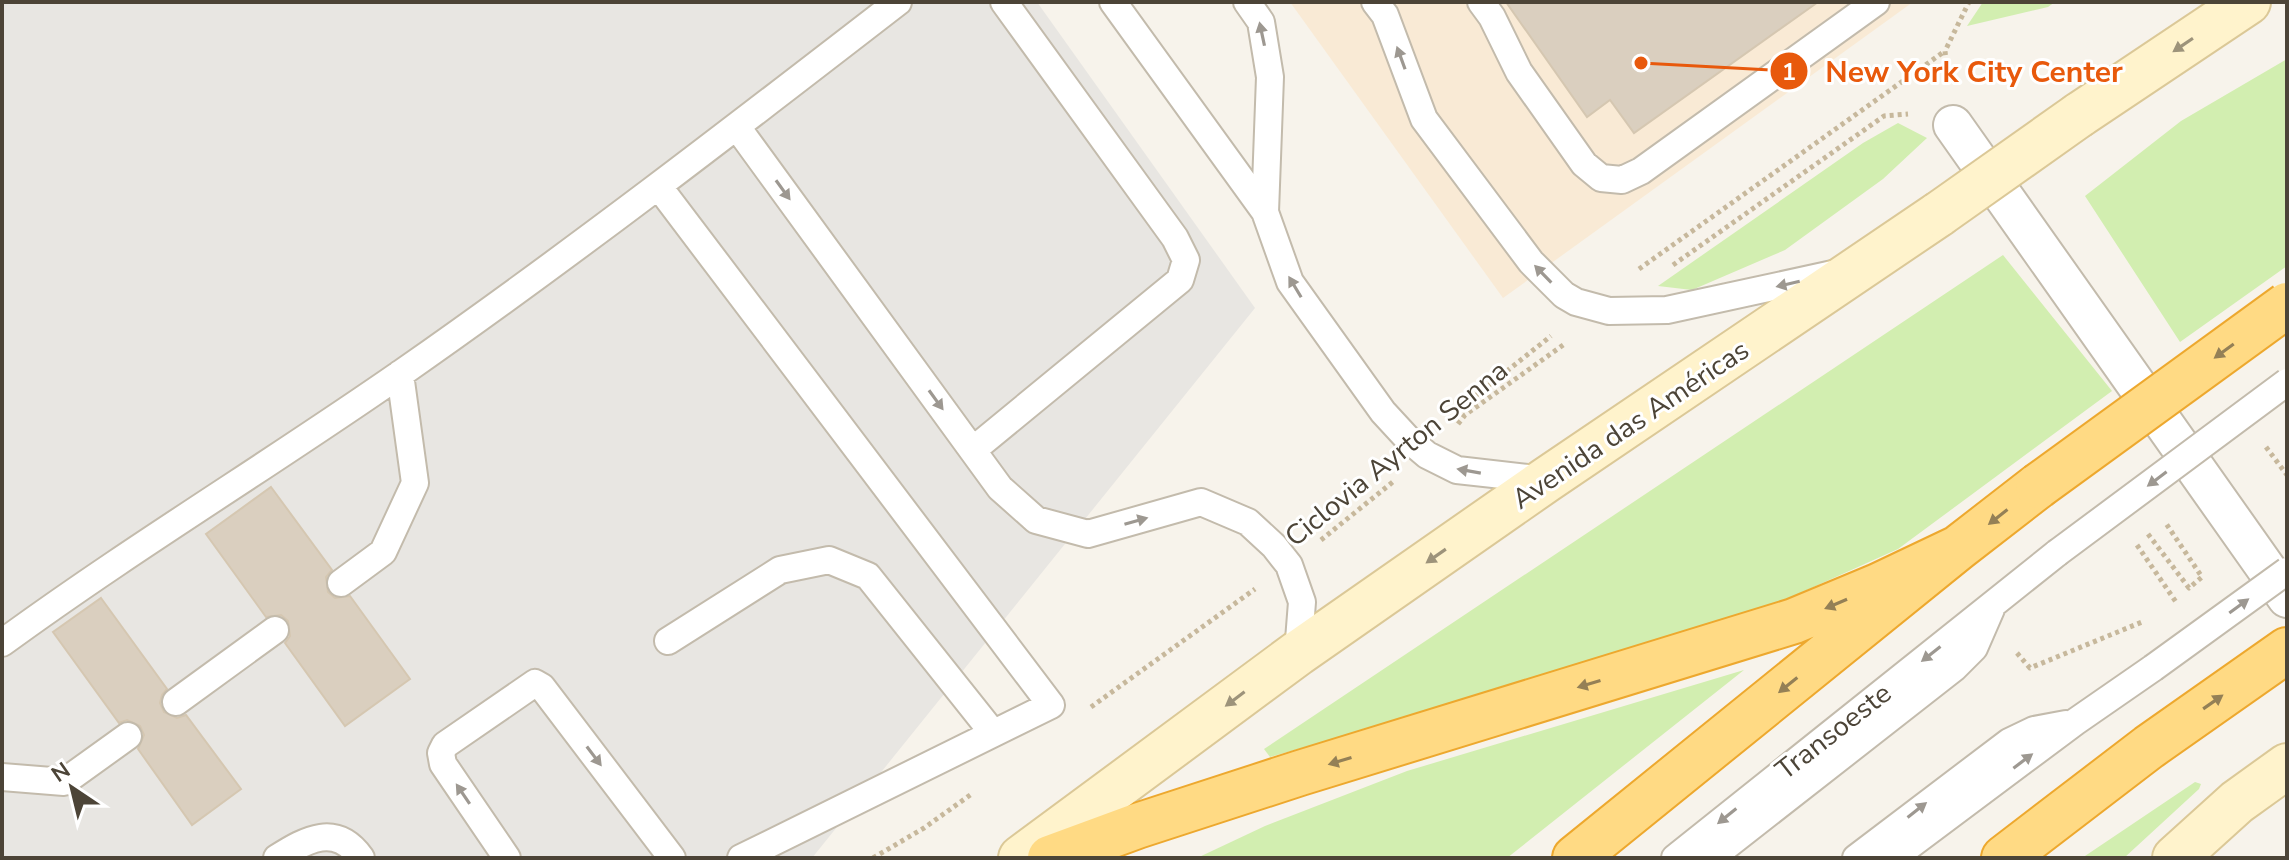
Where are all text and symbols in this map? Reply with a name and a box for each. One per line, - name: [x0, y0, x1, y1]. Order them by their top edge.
- one-way arrow: [1256, 21, 1268, 46]
- one-way arrow: [2173, 38, 2194, 53]
- callout: New York City Center: [1769, 44, 2138, 98]
- one-way arrow: [1394, 46, 1407, 70]
- text: New York City Center: [1825, 52, 2123, 93]
- text: 1: [1782, 56, 1796, 88]
- one-way arrow: [775, 179, 791, 201]
- one-way arrow: [1534, 265, 1552, 284]
- one-way arrow: [1288, 276, 1302, 298]
- one-way arrow: [1775, 278, 1800, 291]
- street label: Avenida das Américas: [1505, 331, 1757, 518]
- one-way arrow: [2213, 343, 2235, 359]
- street label: Ciclovia Ayrton Senna: [1277, 352, 1516, 556]
- one-way arrow: [928, 390, 943, 411]
- one-way arrow: [1456, 465, 1481, 477]
- one-way arrow: [2147, 470, 2167, 486]
- one-way arrow: [1988, 508, 2008, 524]
- one-way arrow: [1123, 514, 1148, 526]
- one-way arrow: [1426, 548, 1447, 563]
- one-way arrow: [1824, 597, 1848, 610]
- one-way arrow: [2228, 598, 2249, 614]
- one-way arrow: [1921, 645, 1941, 662]
- street label: Transoeste: [1768, 675, 1899, 789]
- one-way arrow: [1778, 676, 1798, 693]
- one-way arrow: [1577, 678, 1601, 691]
- one-way arrow: [1224, 691, 1246, 707]
- one-way arrow: [2202, 694, 2224, 710]
- one-way arrow: [586, 746, 602, 766]
- north arrow: [32, 748, 112, 828]
- one-way arrow: [2012, 753, 2034, 769]
- text: N: [46, 755, 76, 789]
- one-way arrow: [1328, 755, 1352, 768]
- one-way arrow: [456, 783, 471, 804]
- one-way arrow: [1907, 803, 1927, 819]
- one-way arrow: [1718, 807, 1738, 824]

